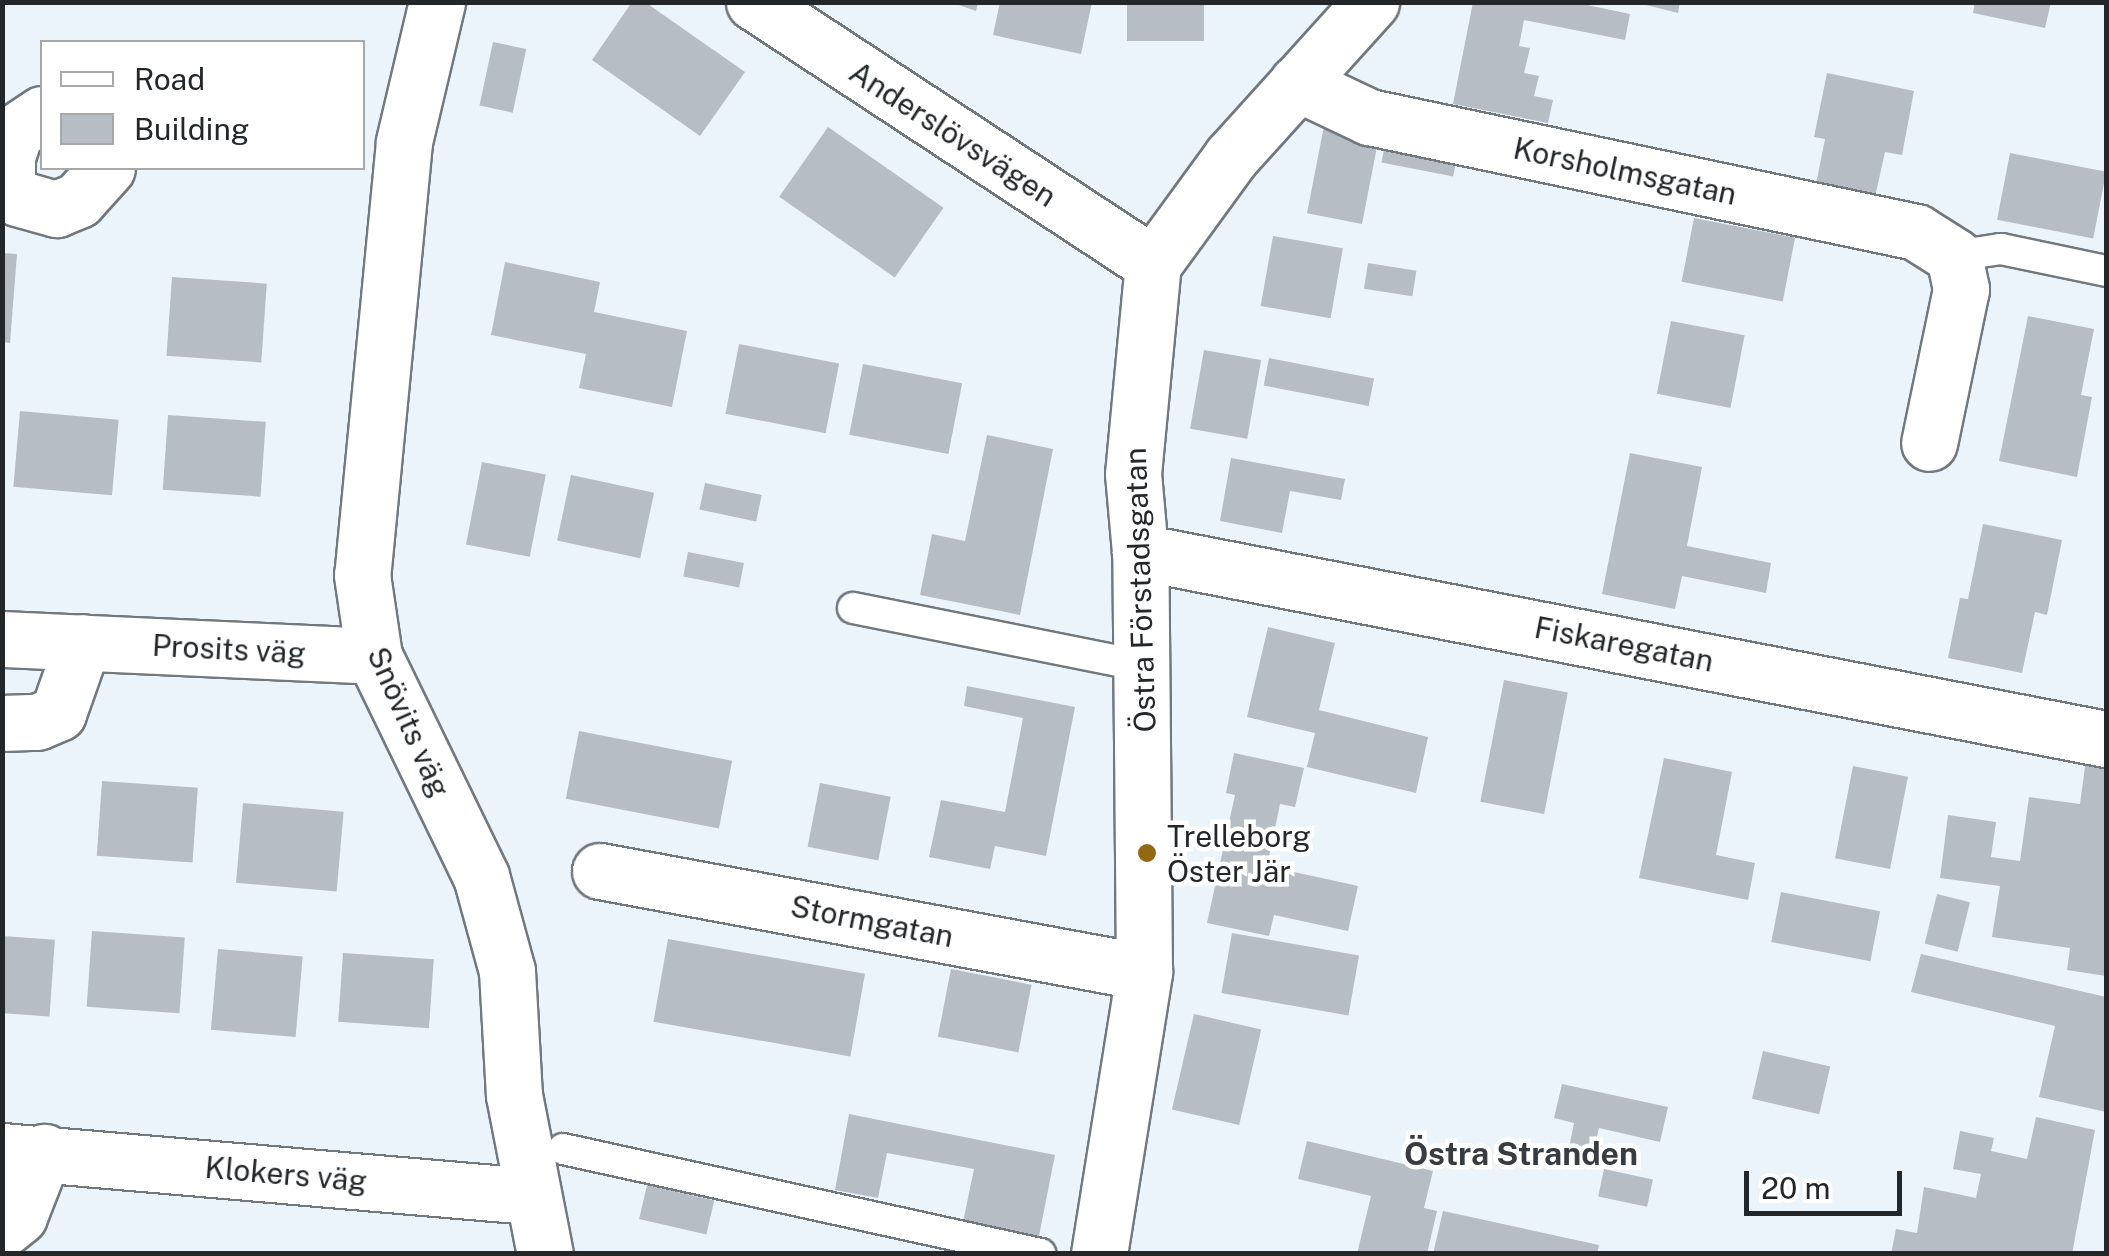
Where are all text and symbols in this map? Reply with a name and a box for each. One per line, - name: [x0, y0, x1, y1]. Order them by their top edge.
- legend: [40, 40, 365, 170]
- street label: Anderslövsvägen: [843, 54, 1063, 214]
- text: Road: [134, 61, 205, 97]
- text: Building: [134, 111, 249, 147]
- street label: Korsholmsgatan: [1510, 130, 1740, 212]
- street label: Östra Förstadsgatan: [1117, 447, 1163, 733]
- street label: Fiskaregatan: [1531, 609, 1717, 679]
- street label: Prosits väg: [151, 627, 307, 671]
- street label: Snövits väg: [360, 641, 458, 803]
- place label: Trelleborg Öster Jär: [1167, 818, 1311, 888]
- marker: Trelleborg Öster Jär: [1136, 842, 1158, 864]
- street label: Stormgatan: [788, 888, 956, 954]
- district label: Östra Stranden: [1404, 1135, 1638, 1173]
- street label: Klokers väg: [203, 1149, 369, 1199]
- scale bar: [1749, 1151, 1906, 1213]
- text: 20 m: [1761, 1170, 1830, 1206]

